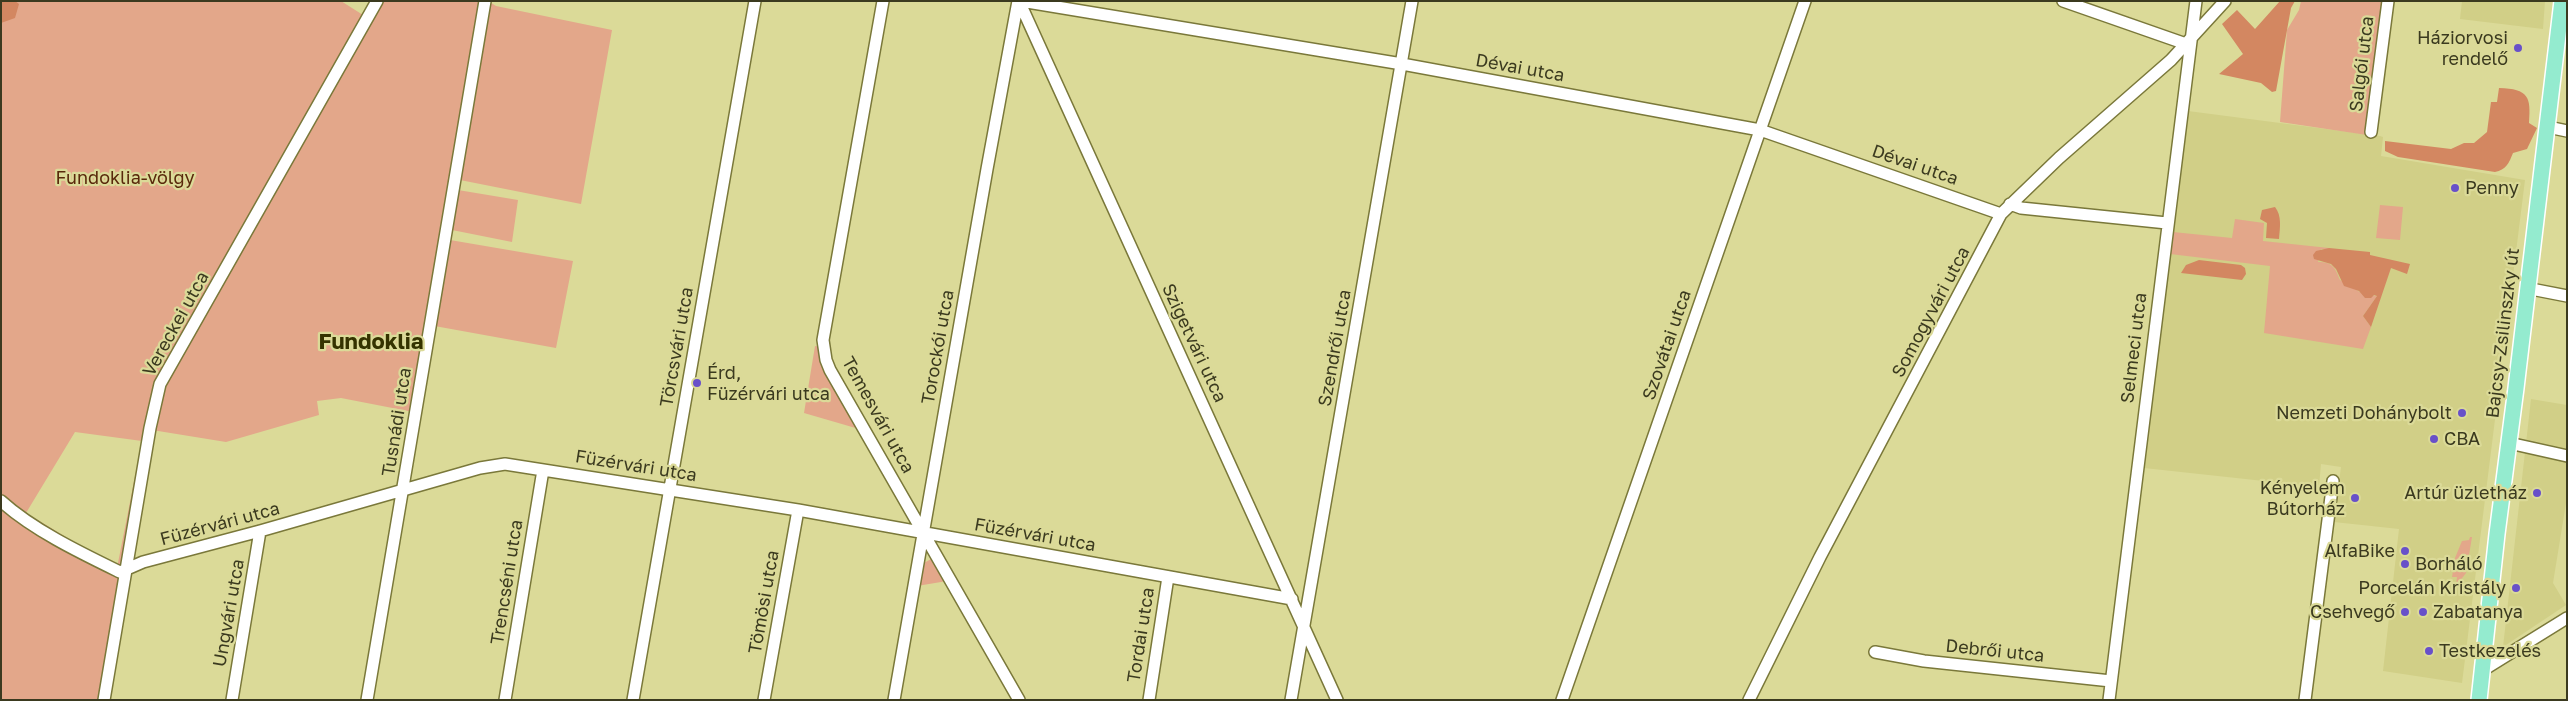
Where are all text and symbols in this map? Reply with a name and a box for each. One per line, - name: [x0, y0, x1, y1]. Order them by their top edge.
- street label: Salgói utca: [2345, 15, 2379, 113]
- place label: Háziorvosi rendelő: [2417, 27, 2508, 70]
- marker: Háziorvosi rendelő: [2512, 42, 2524, 54]
- street label: Dévai utca: [1474, 50, 1566, 86]
- street label: Dévai utca: [1869, 140, 1961, 190]
- park label: Fundoklia-völgy: [55, 167, 195, 189]
- place label: Penny: [2465, 177, 2519, 199]
- marker: Penny: [2449, 182, 2461, 194]
- street label: Somogyvári utca: [1887, 243, 1975, 381]
- street label: Bajcsy-Zsilinszky út: [2482, 247, 2524, 419]
- street label: Vereckei utca: [138, 268, 214, 380]
- street label: Szigetvári utca: [1157, 280, 1231, 406]
- street label: Törcsvári utca: [656, 285, 698, 409]
- street label: Szovátai utca: [1638, 287, 1696, 403]
- street label: Torockói utca: [917, 288, 959, 406]
- street label: Szendrői utca: [1314, 288, 1356, 408]
- street label: Selmeci utca: [2116, 291, 2152, 405]
- district label: Fundoklia: [318, 329, 424, 355]
- street label: Temesvári utca: [837, 353, 919, 477]
- place label: Érd, Füzérvári utca: [707, 362, 830, 404]
- street label: Tusnádi utca: [378, 366, 416, 478]
- marker: Érd, Füzérvári utca: [691, 377, 703, 389]
- place label: Nemzeti Dohánybolt: [2276, 402, 2452, 424]
- marker: Nemzeti Dohánybolt: [2456, 407, 2468, 419]
- place label: CBA: [2444, 428, 2480, 450]
- marker: CBA: [2428, 433, 2440, 445]
- street label: Füzérvári utca: [574, 446, 698, 486]
- place label: Kényelem Bútorház: [2260, 477, 2345, 520]
- place label: Artúr üzletház: [2404, 482, 2527, 504]
- marker: Artúr üzletház: [2531, 487, 2543, 499]
- marker: Kényelem Bútorház: [2349, 492, 2361, 504]
- street label: Füzérvári utca: [158, 498, 282, 550]
- street label: Füzérvári utca: [973, 514, 1097, 556]
- street label: Trencséni utca: [486, 518, 528, 646]
- place label: AlfaBike: [2324, 540, 2395, 562]
- marker: AlfaBike: [2399, 545, 2411, 557]
- street label: Tömösi utca: [744, 549, 784, 655]
- place label: Borháló: [2415, 553, 2482, 575]
- street label: Ungvári utca: [209, 557, 249, 669]
- marker: Borháló: [2399, 558, 2411, 570]
- place label: Porcelán Kristály: [2358, 577, 2506, 599]
- marker: Porcelán Kristály: [2510, 582, 2522, 594]
- street label: Tordai utca: [1123, 586, 1159, 684]
- place label: Csehvegő: [2310, 601, 2395, 623]
- place label: Zabatanya: [2433, 601, 2523, 623]
- marker: Csehvegő: [2399, 606, 2411, 618]
- marker: Zabatanya: [2417, 606, 2429, 618]
- street label: Debrői utca: [1945, 635, 2045, 667]
- place label: Testkezelés: [2439, 640, 2541, 662]
- marker: Testkezelés: [2423, 645, 2435, 657]

